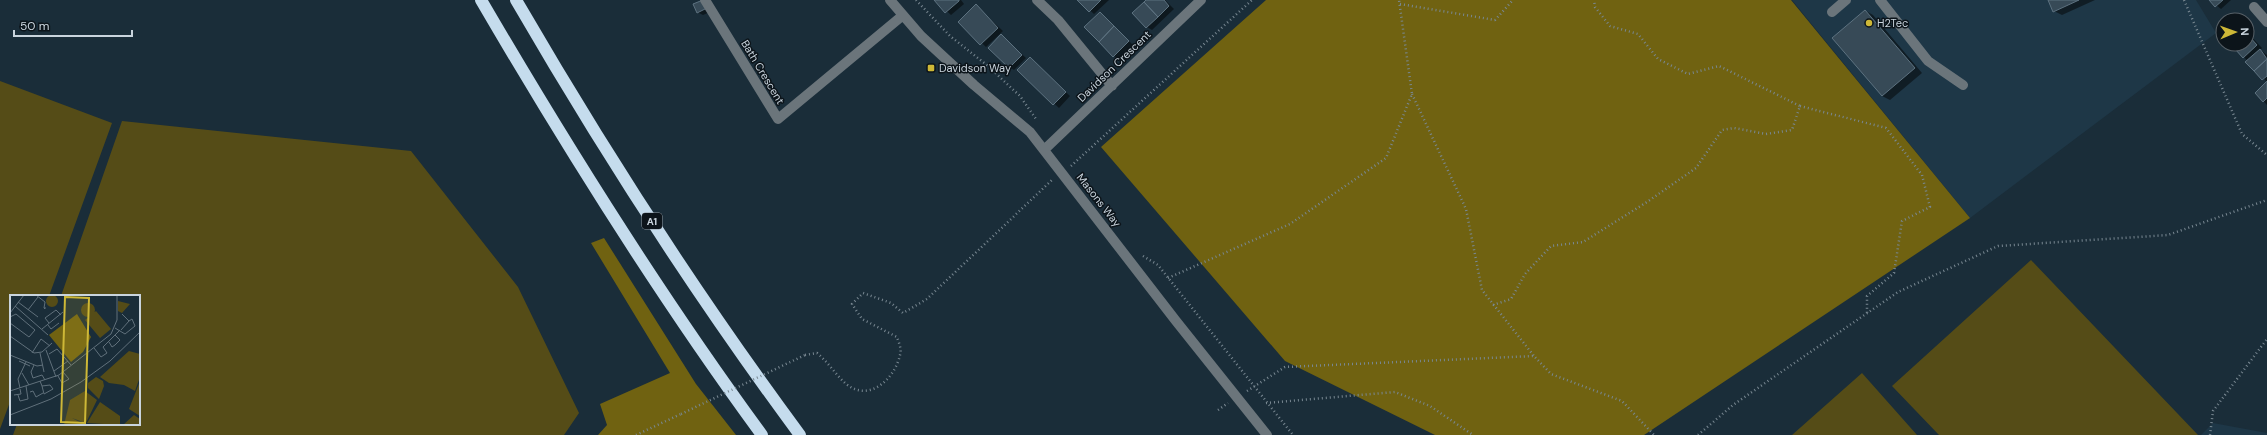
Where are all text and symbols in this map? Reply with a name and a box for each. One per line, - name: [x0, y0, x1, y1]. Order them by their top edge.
- scale bar: [14, 12, 132, 38]
- north arrow: [2215, 12, 2255, 52]
- place label: H2Tec: [1877, 16, 1908, 30]
- text: 50 m: [20, 18, 49, 34]
- marker: H2Tec: [1864, 18, 1874, 28]
- street label: Davidson Crescent: [1074, 27, 1154, 105]
- text: N: [2238, 27, 2252, 36]
- street label: Bath Crescent: [738, 37, 788, 107]
- place label: Davidson Way: [939, 61, 1011, 75]
- marker: Davidson Way: [926, 63, 936, 73]
- street label: Masons Way: [1074, 170, 1124, 230]
- road number: A1: [642, 213, 662, 229]
- inset map: [10, 295, 140, 425]

